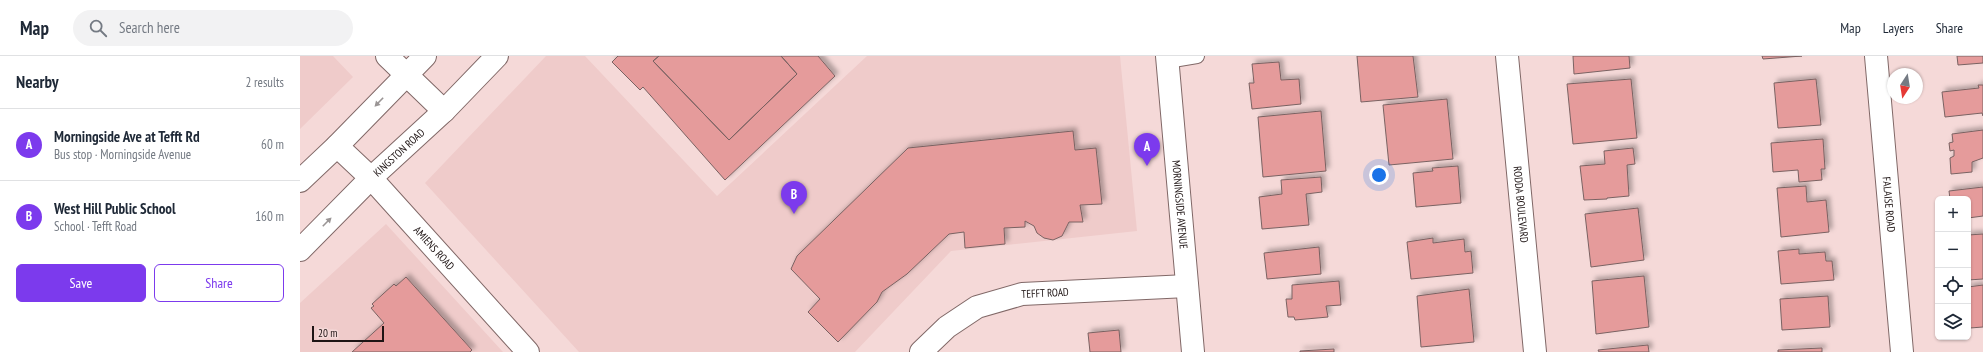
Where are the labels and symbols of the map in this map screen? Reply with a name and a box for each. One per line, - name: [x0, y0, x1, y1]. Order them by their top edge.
- north arrow: [1887, 68, 1923, 104]
- one-way arrow: [374, 97, 384, 107]
- street label: KINGSTON ROAD: [370, 125, 428, 179]
- pin: A: [1134, 133, 1160, 166]
- street label: MORNINGSIDE AVENUE: [1169, 159, 1191, 250]
- your location: [1369, 165, 1389, 185]
- street label: RODDA BOULEVARD: [1510, 165, 1532, 243]
- street label: FALAISE ROAD: [1880, 176, 1898, 233]
- pin: B: [781, 181, 807, 214]
- one-way arrow: [323, 217, 332, 227]
- street label: AMIENS ROAD: [411, 223, 458, 273]
- street label: TEFFT ROAD: [1021, 285, 1069, 301]
- scale bar: [312, 324, 384, 343]

